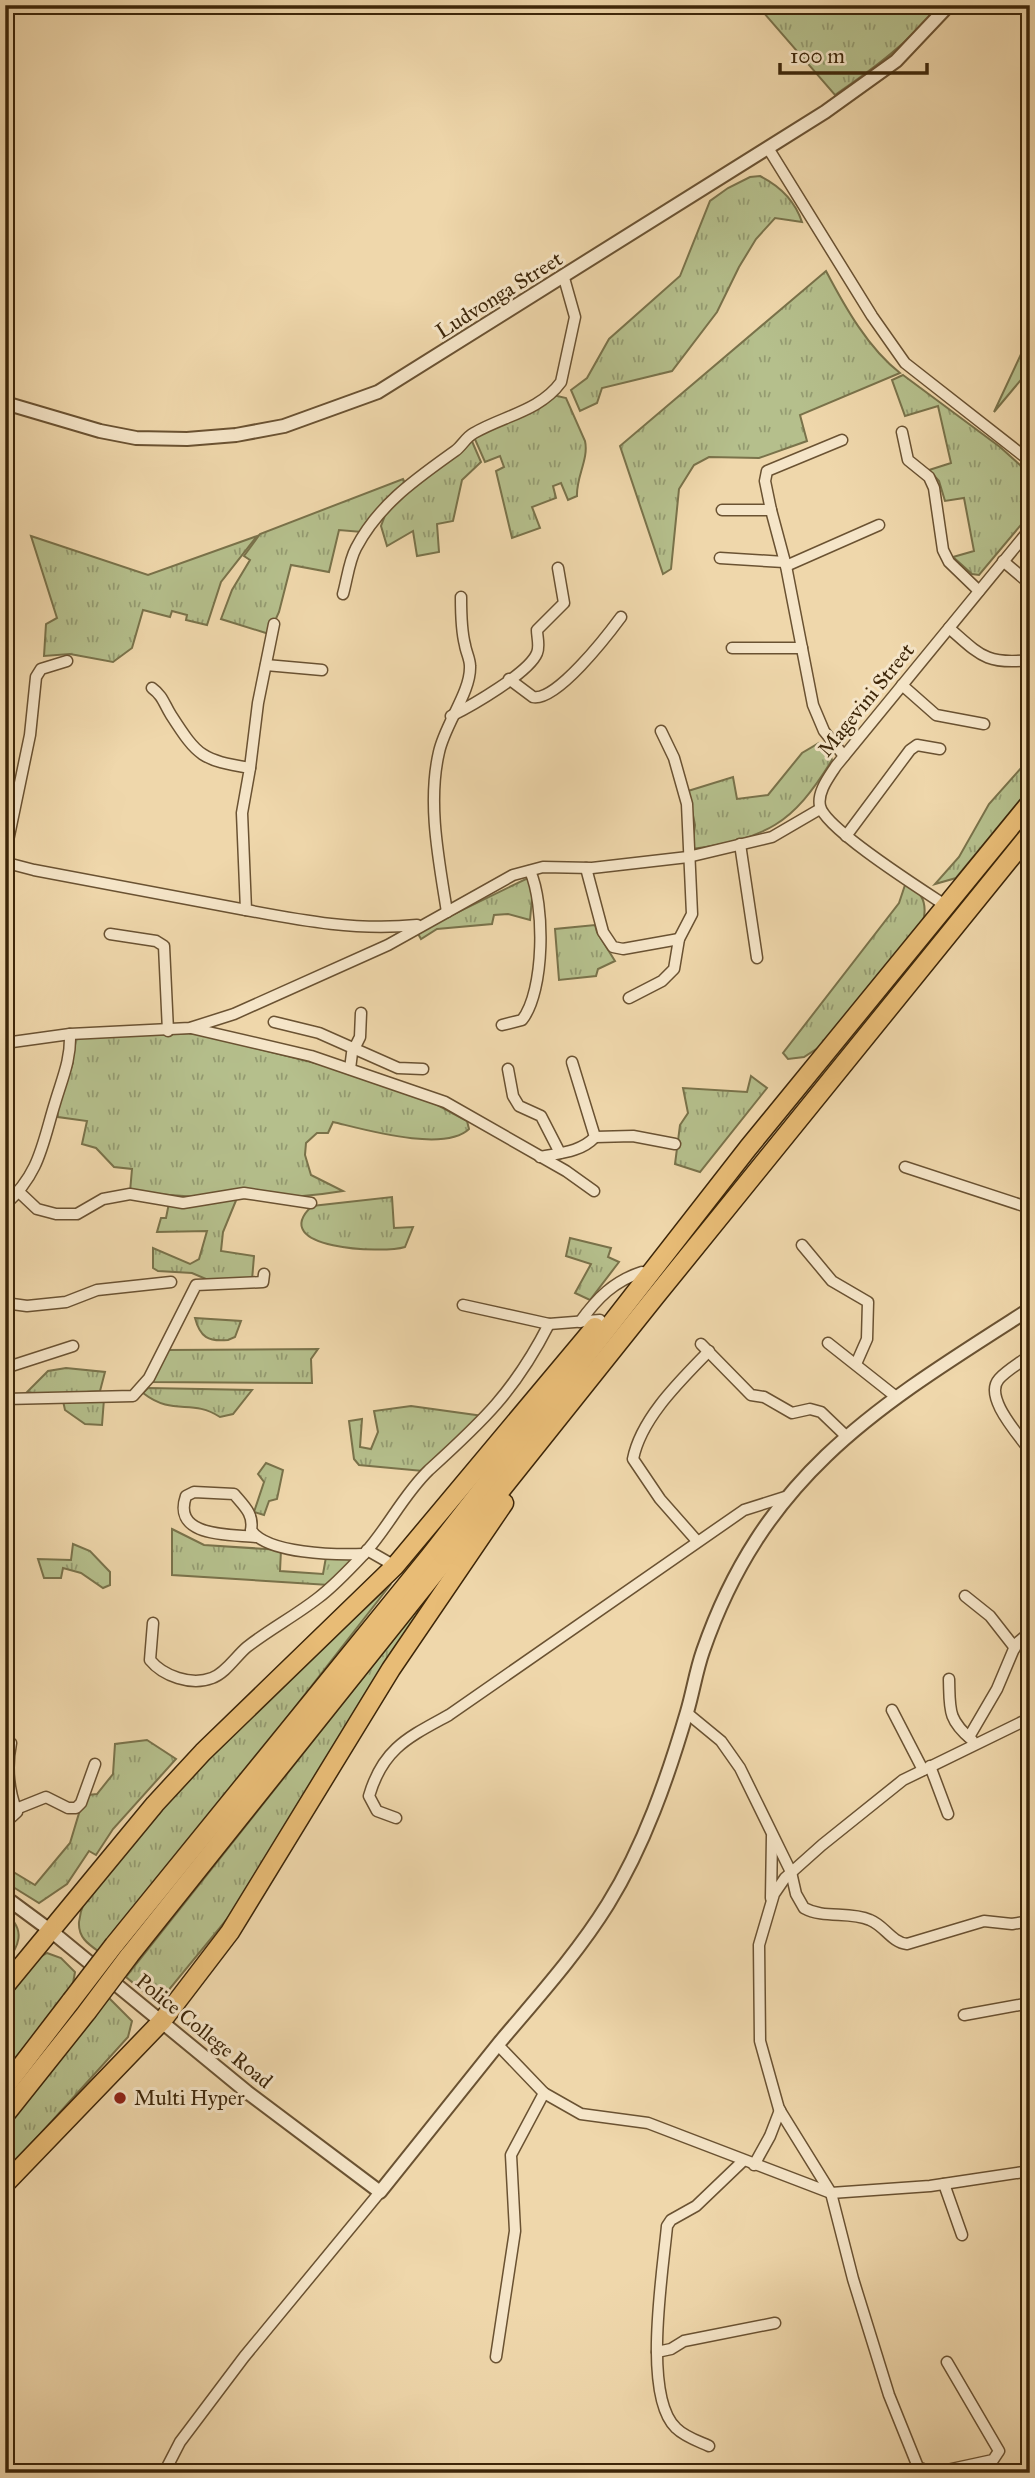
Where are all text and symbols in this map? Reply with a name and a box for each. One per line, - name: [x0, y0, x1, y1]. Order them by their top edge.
- scale bar: [780, 32, 926, 76]
- text: 100 m: [790, 43, 845, 69]
- street label: Ludvonga Street: [431, 245, 568, 344]
- street label: Magevini Street: [812, 637, 920, 762]
- street label: Police College Road: [130, 1968, 278, 2094]
- place label: Multi Hyper: [134, 2085, 245, 2111]
- marker: Multi Hyper: [112, 2090, 128, 2106]

